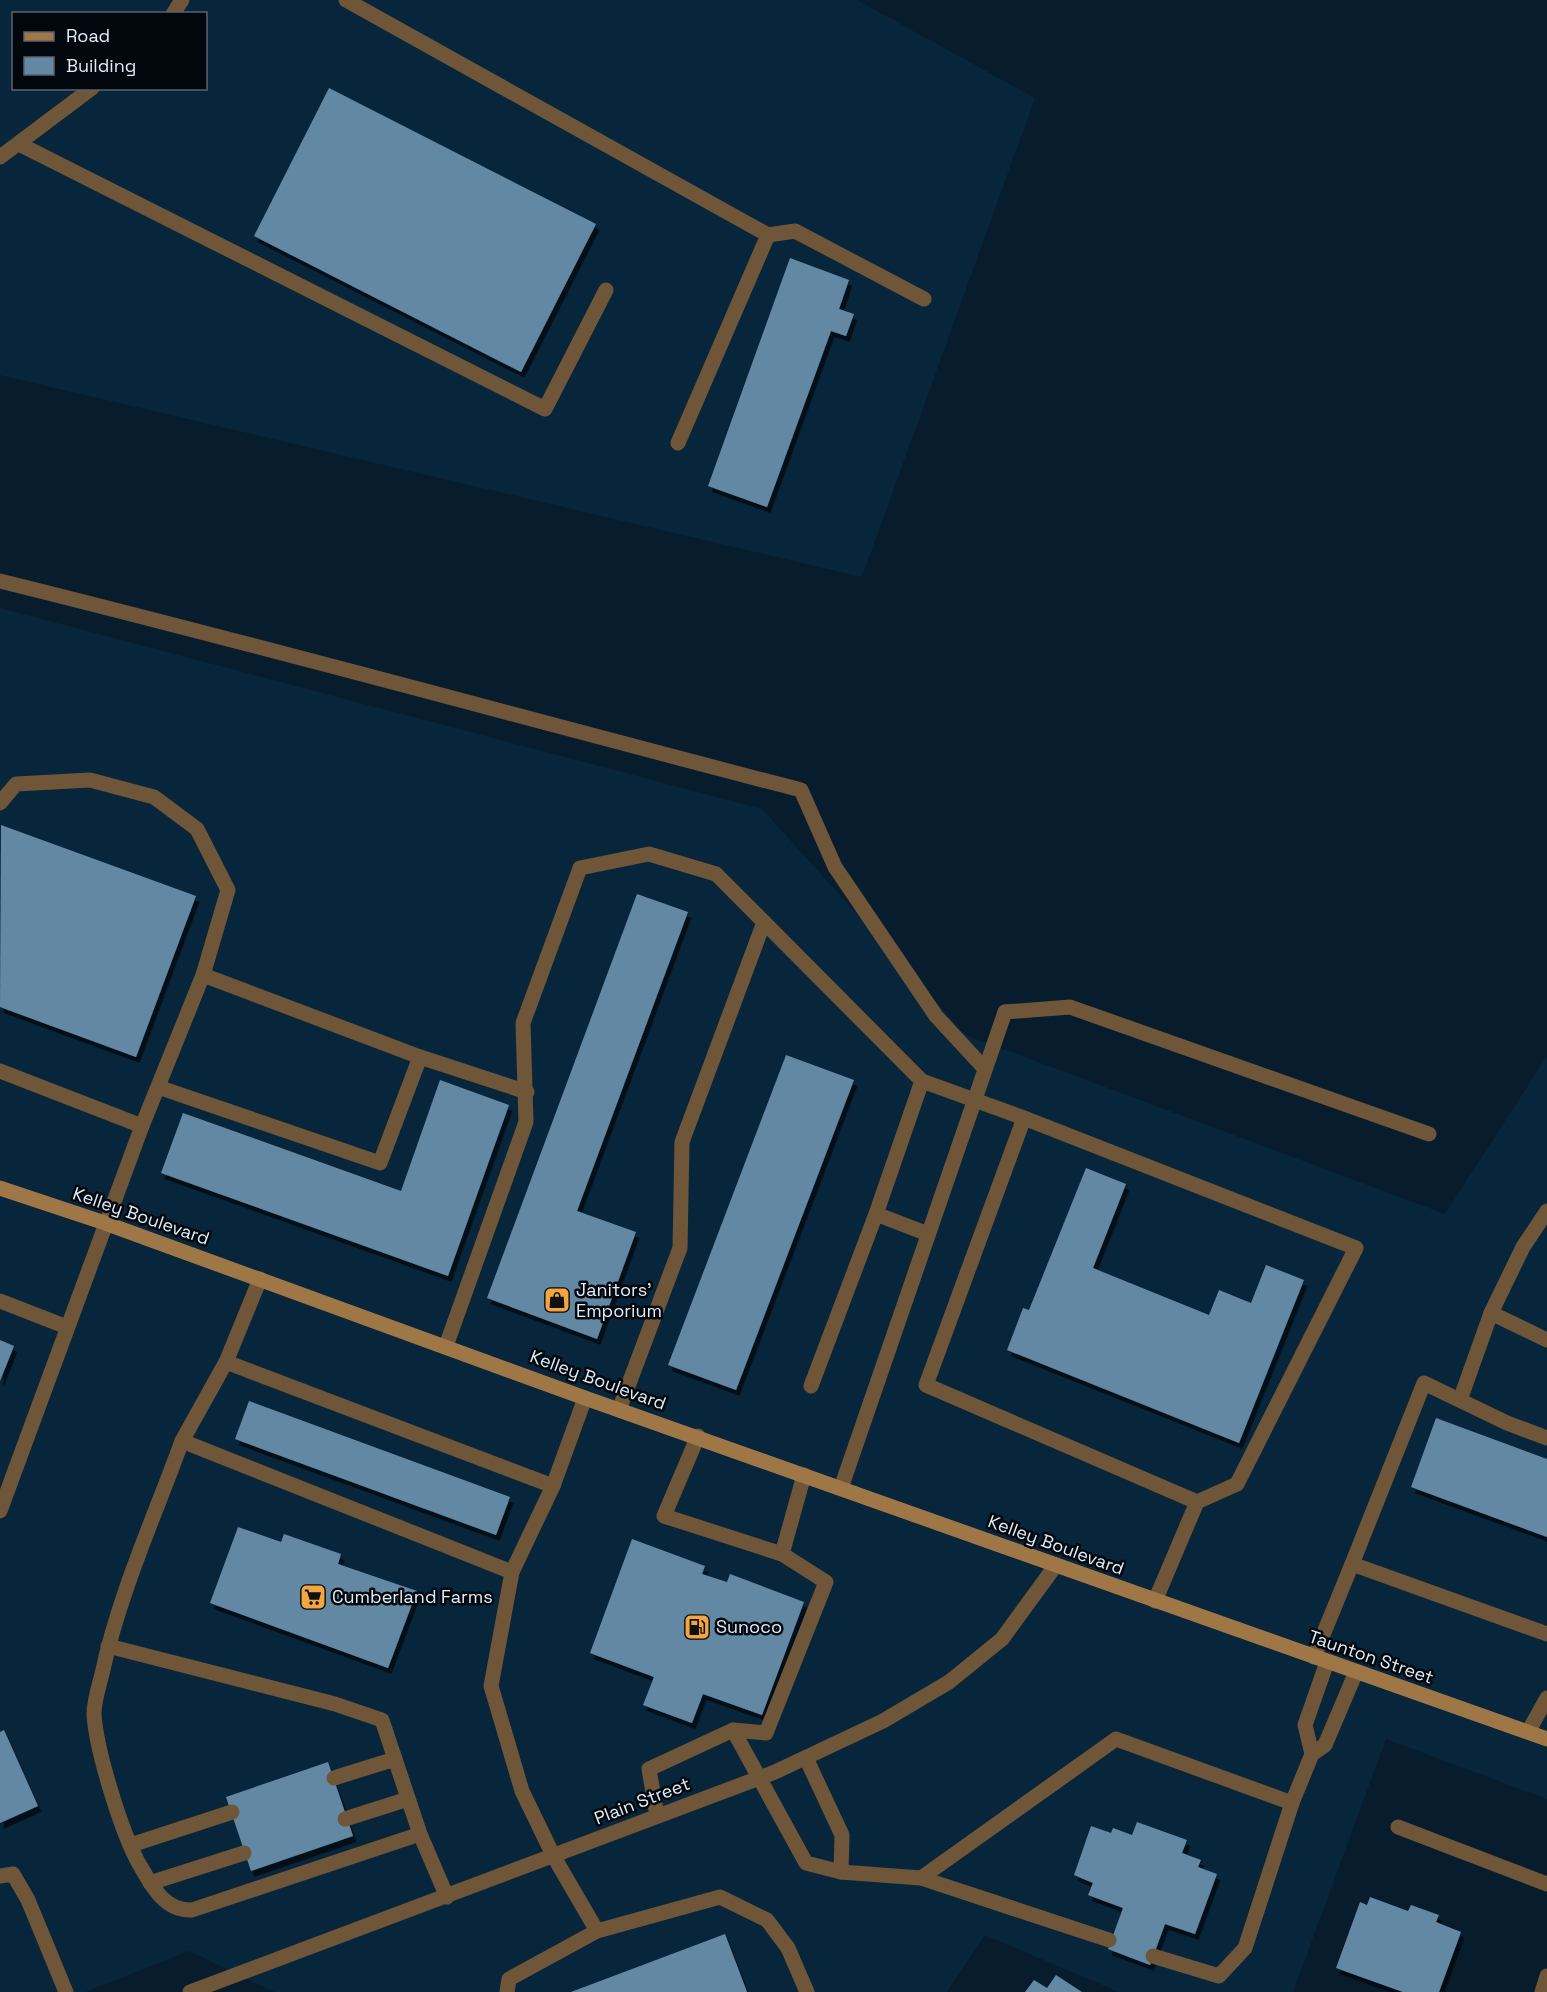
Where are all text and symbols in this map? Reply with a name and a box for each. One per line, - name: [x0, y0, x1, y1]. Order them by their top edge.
- legend: [12, 12, 207, 90]
- text: Road: [66, 24, 110, 47]
- text: Building: [66, 54, 136, 77]
- street label: Kelley Boulevard: [70, 1181, 212, 1250]
- place label: Janitors' Emporium: [576, 1278, 662, 1322]
- shop icon: Janitors' Emporium: [542, 1285, 572, 1315]
- street label: Kelley Boulevard: [527, 1344, 669, 1415]
- street label: Kelley Boulevard: [985, 1509, 1127, 1580]
- supermarket icon: Cumberland Farms: [298, 1582, 328, 1612]
- place label: Cumberland Farms: [332, 1585, 493, 1608]
- fuel station icon: Sunoco: [682, 1612, 712, 1642]
- place label: Sunoco: [716, 1615, 782, 1638]
- street label: Taunton Street: [1306, 1624, 1437, 1689]
- street label: Plain Street: [591, 1772, 693, 1829]

